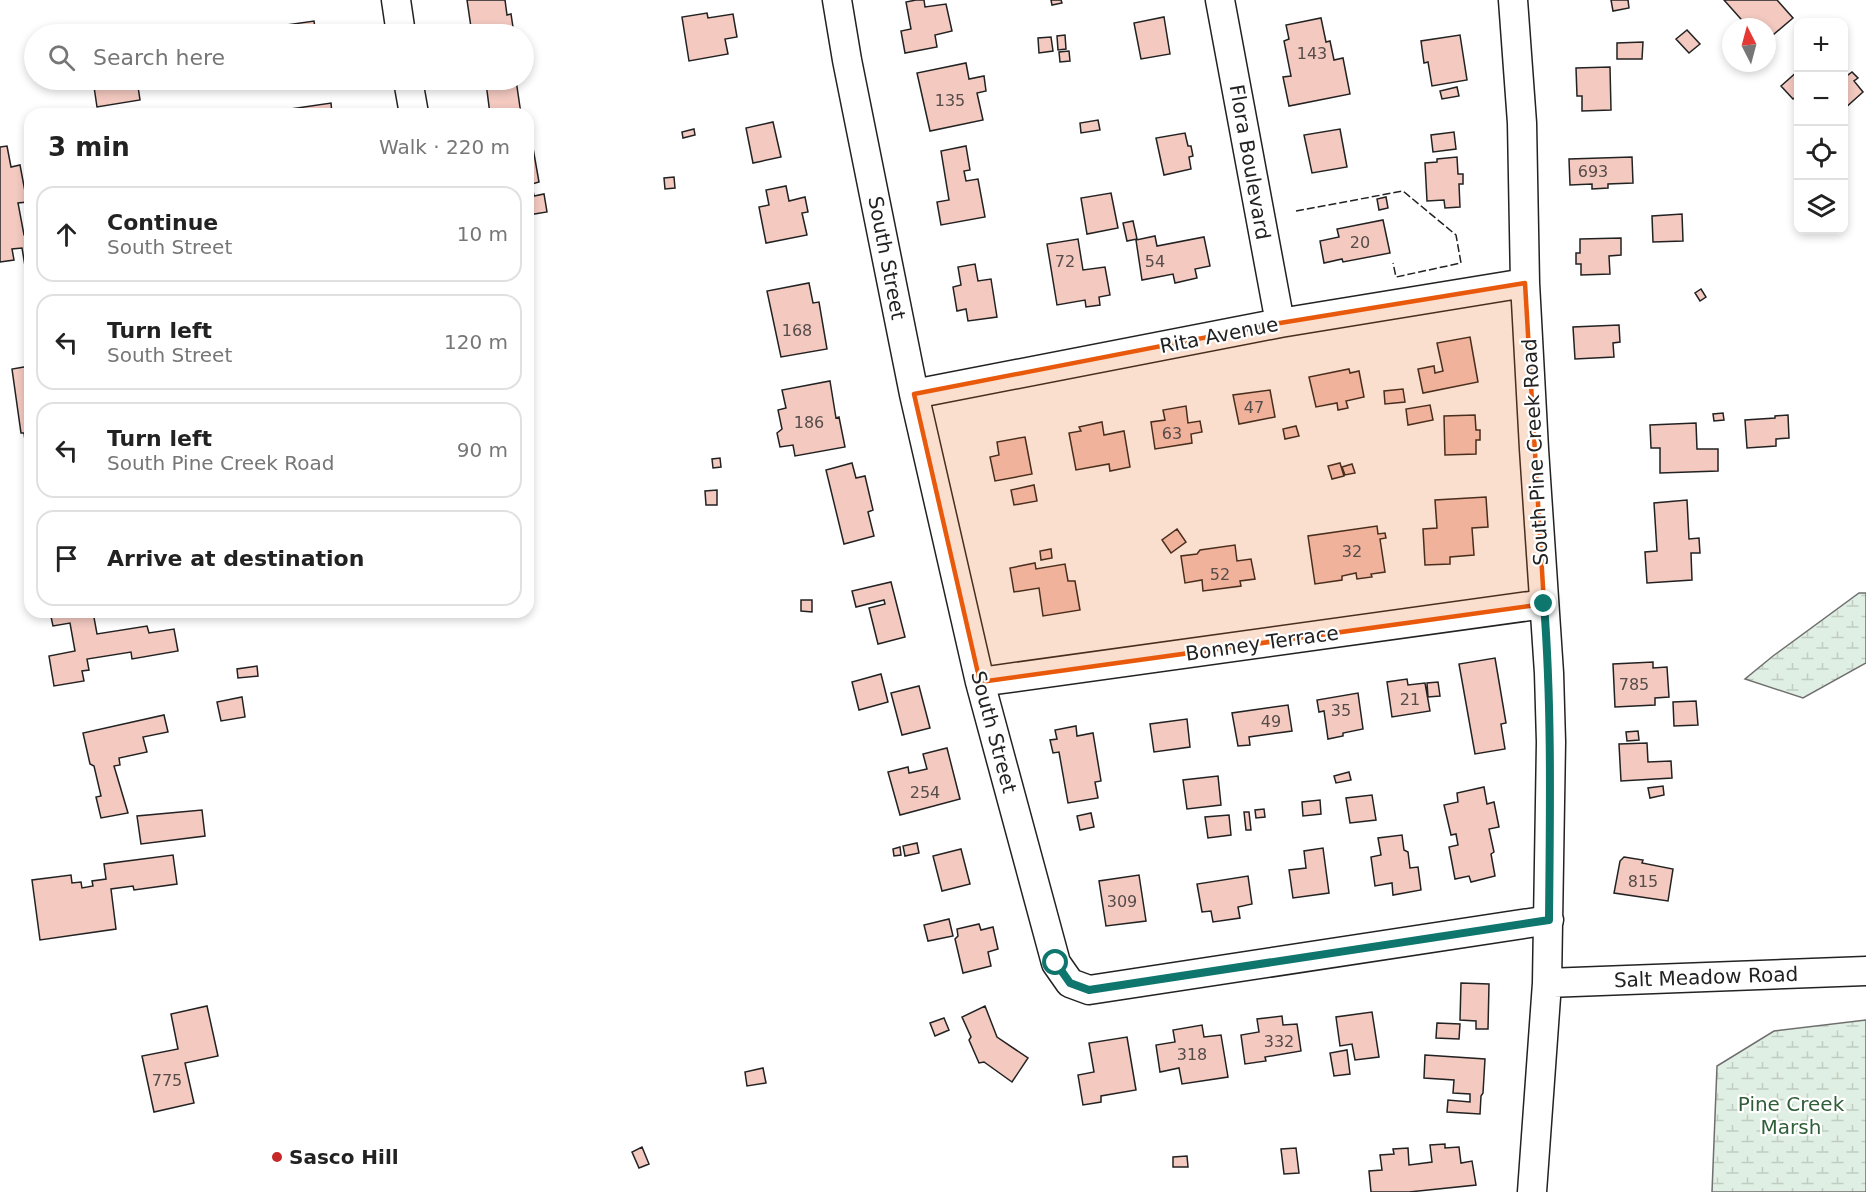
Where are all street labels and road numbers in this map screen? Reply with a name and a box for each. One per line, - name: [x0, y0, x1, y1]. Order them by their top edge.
- street label: Flora Boulevard: [1225, 82, 1275, 242]
- street label: South Street: [863, 194, 911, 322]
- street label: Rita Avenue: [1158, 312, 1280, 358]
- street label: South Pine Creek Road: [1517, 338, 1553, 566]
- street label: Bonney Terrace: [1184, 620, 1340, 666]
- street label: South Street: [966, 668, 1022, 796]
- street label: Salt Meadow Road: [1613, 962, 1799, 992]

